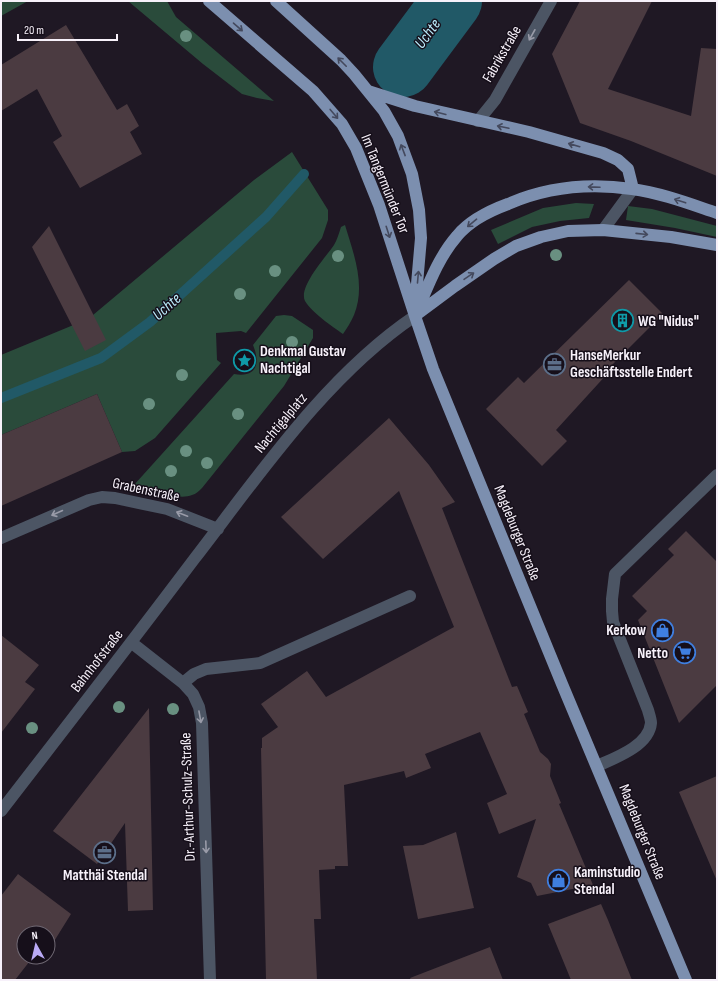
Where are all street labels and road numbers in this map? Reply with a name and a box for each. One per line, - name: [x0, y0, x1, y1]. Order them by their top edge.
- street label: Fabrikstraße: [478, 22, 526, 86]
- street label: Im Tangermünder Tor: [356, 132, 414, 237]
- street label: Nachtigalplatz: [250, 389, 312, 457]
- street label: Grabenstraße: [111, 474, 181, 506]
- street label: Magdeburger Straße: [489, 483, 545, 583]
- street label: Bahnhofstraße: [67, 626, 127, 696]
- street label: Dr.-Arthur-Schulz-Straße: [176, 732, 200, 862]
- street label: Magdeburger Straße: [614, 782, 670, 882]

